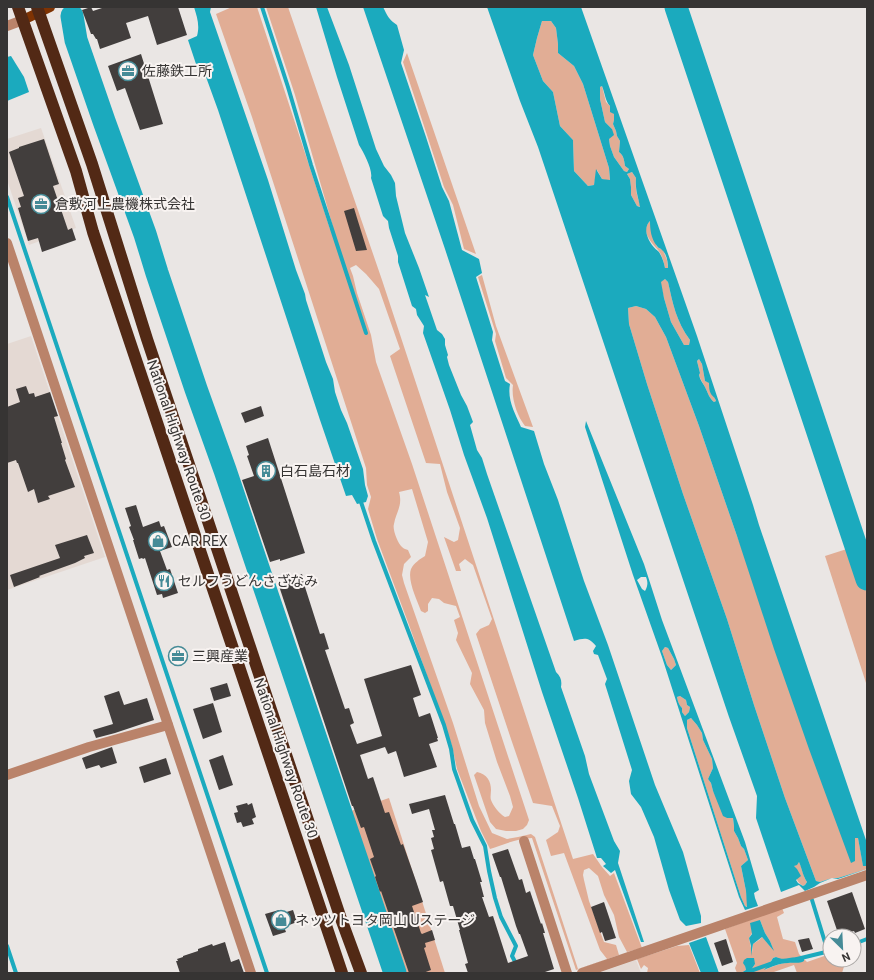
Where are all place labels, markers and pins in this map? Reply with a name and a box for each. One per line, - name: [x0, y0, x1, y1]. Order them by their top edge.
- office icon: 佐藤鉄工所: [117, 60, 139, 82]
- place label: 佐藤鉄工所: [142, 63, 212, 79]
- office icon: 倉敷河上農機株式会社: [30, 193, 52, 215]
- place label: 倉敷河上農機株式会社: [55, 196, 195, 212]
- building icon: 白石島石材: [255, 460, 277, 482]
- place label: 白石島石材: [280, 463, 350, 479]
- shop icon: CAR REX: [147, 530, 169, 552]
- place label: CAR REX: [172, 533, 228, 549]
- restaurant icon: セルフうどんさざなみ: [153, 570, 175, 592]
- place label: セルフうどんさざなみ: [178, 573, 318, 589]
- office icon: 三興産業: [167, 645, 189, 667]
- place label: 三興産業: [192, 648, 248, 664]
- shop icon: ネッツトヨタ岡山 Uステージ: [270, 909, 292, 931]
- place label: ネッツトヨタ岡山 Uステージ: [295, 912, 475, 928]

